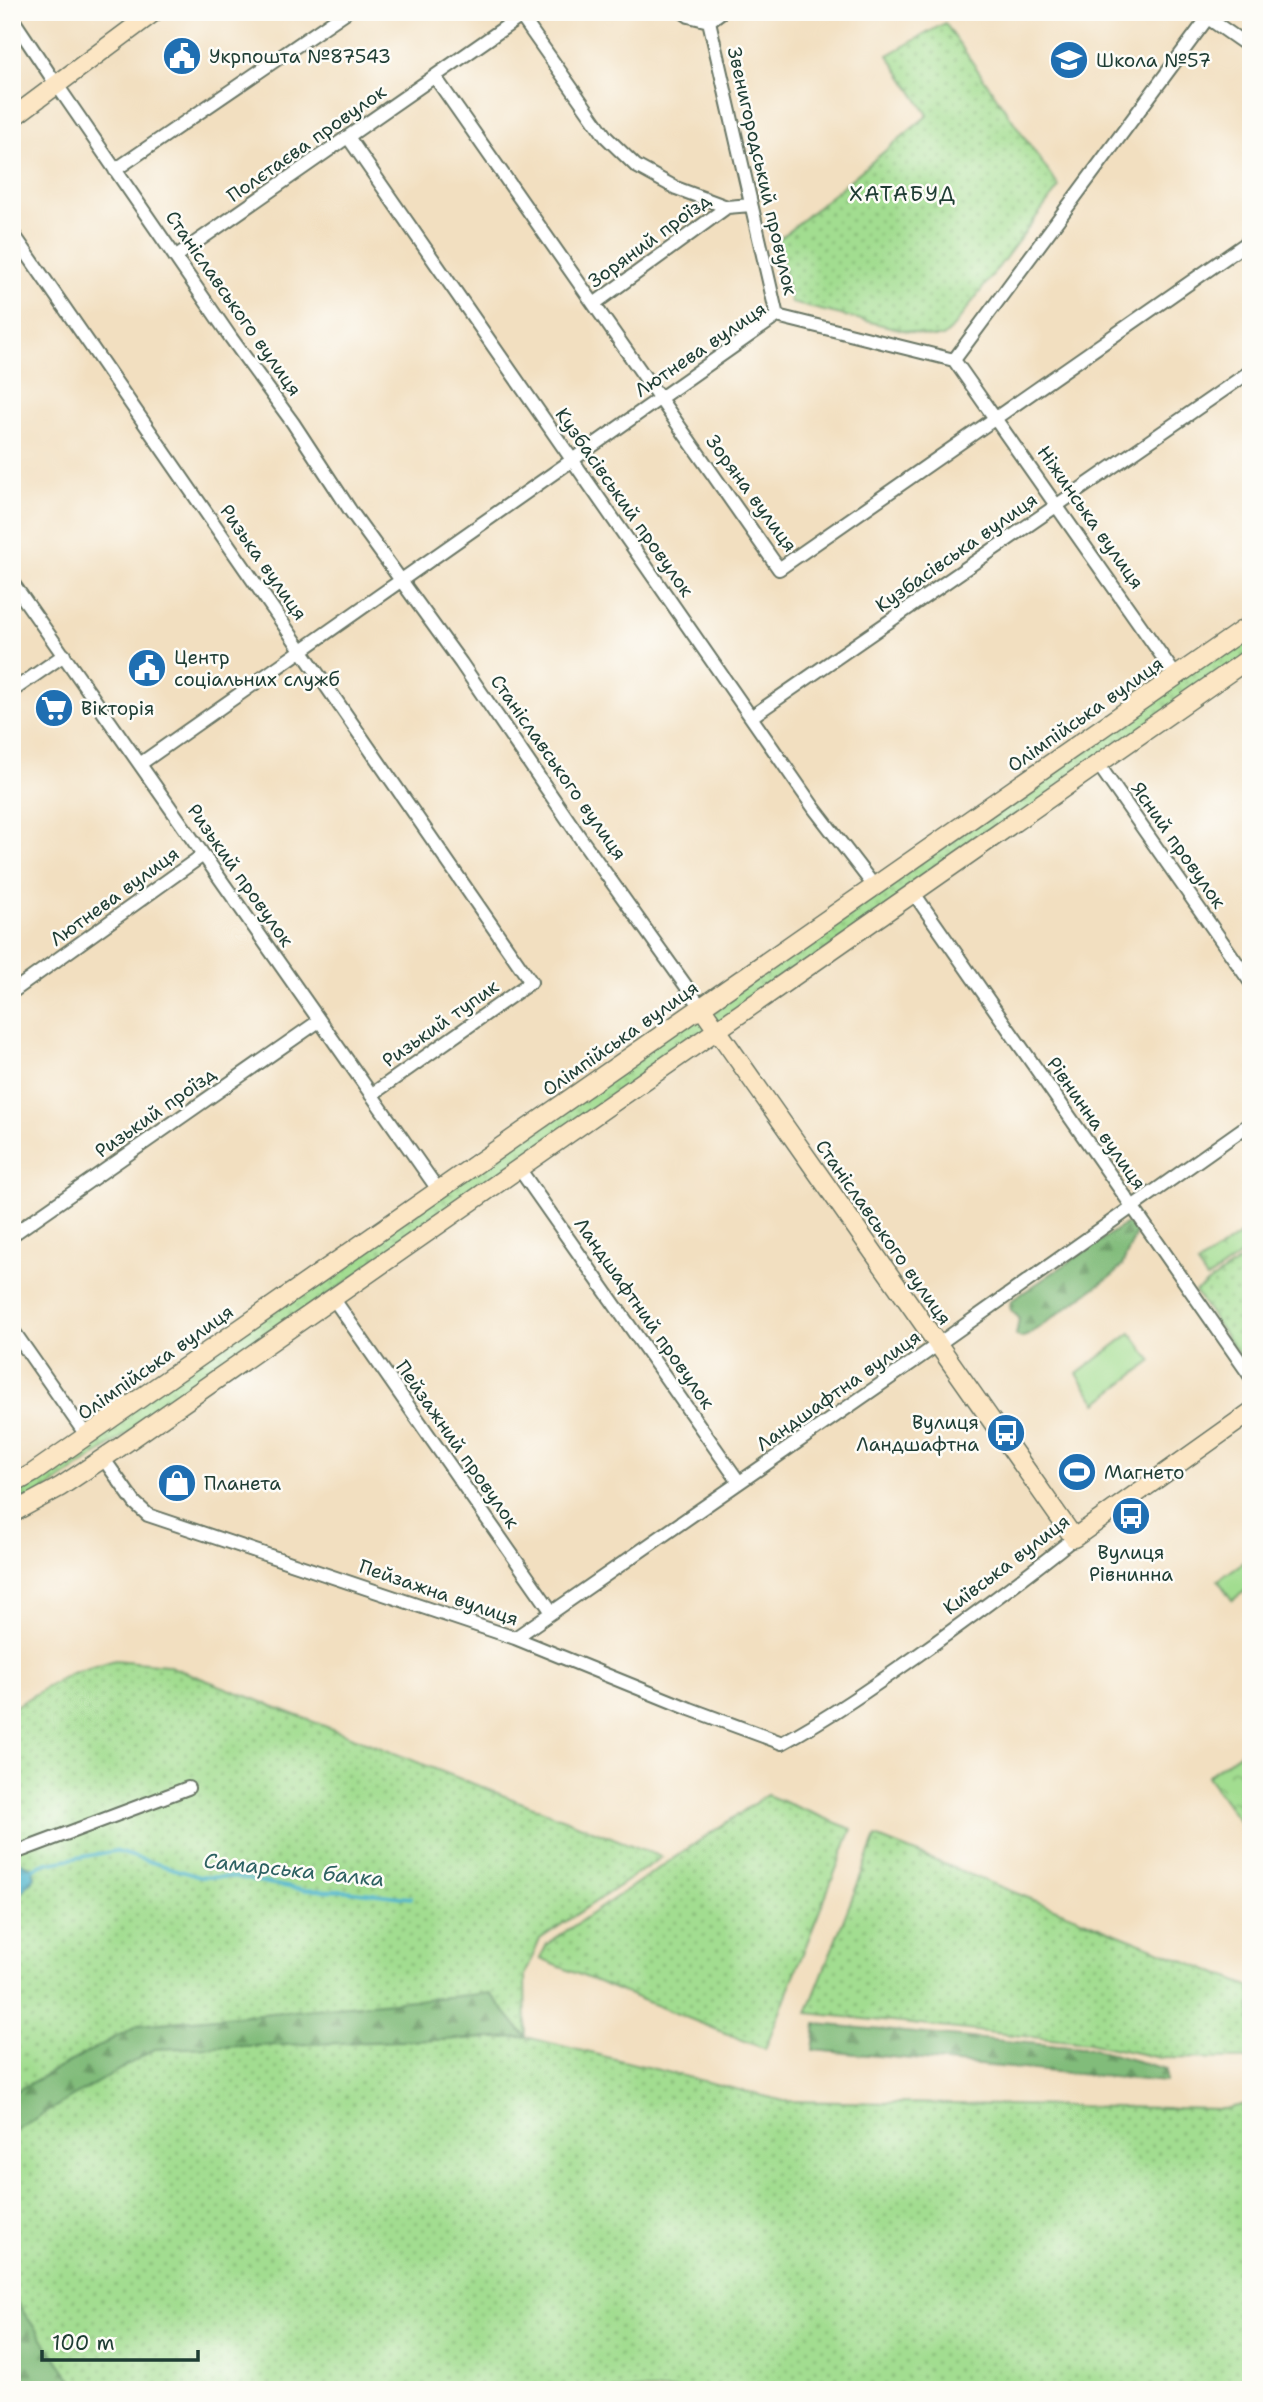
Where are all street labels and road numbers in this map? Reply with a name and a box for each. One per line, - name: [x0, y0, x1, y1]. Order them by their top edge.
- street label: Звенигородський провулок: [722, 44, 803, 298]
- street label: Полєтаєва провулок: [222, 79, 391, 208]
- street label: Зоряний проїзд: [583, 187, 716, 293]
- street label: Станіславського вулиця: [160, 206, 307, 401]
- street label: Лютнева вулиця: [630, 296, 771, 403]
- street label: Кузбасівський провулок: [550, 403, 699, 602]
- street label: Зоряна вулиця: [701, 430, 803, 557]
- street label: Ніжинська вулиця: [1032, 441, 1150, 594]
- street label: Кузбасівська вулиця: [870, 487, 1042, 618]
- street label: Ризька вулиця: [214, 499, 313, 625]
- street label: Олімпійська вулиця: [1002, 651, 1168, 778]
- street label: Станіславського вулиця: [485, 670, 632, 865]
- street label: Ясний провулок: [1126, 777, 1232, 914]
- street label: Ризький провулок: [182, 799, 299, 952]
- street label: Лютнева вулиця: [45, 841, 184, 952]
- street label: Ризький тупик: [377, 974, 504, 1073]
- street label: Олімпійська вулиця: [537, 975, 703, 1102]
- street label: Рівнинна вулиця: [1041, 1052, 1152, 1195]
- street label: Ризький проїзд: [90, 1061, 221, 1164]
- street label: Станіславського вулиця: [810, 1135, 957, 1330]
- street label: Ландшафтний провулок: [569, 1213, 720, 1414]
- street label: Олімпійська вулиця: [72, 1299, 238, 1426]
- street label: Ландшафтна вулиця: [751, 1324, 925, 1457]
- street label: Пейзажний провулок: [390, 1355, 525, 1533]
- street label: Київська вулиця: [938, 1509, 1075, 1620]
- street label: Пейзажна вулиця: [356, 1553, 522, 1631]

